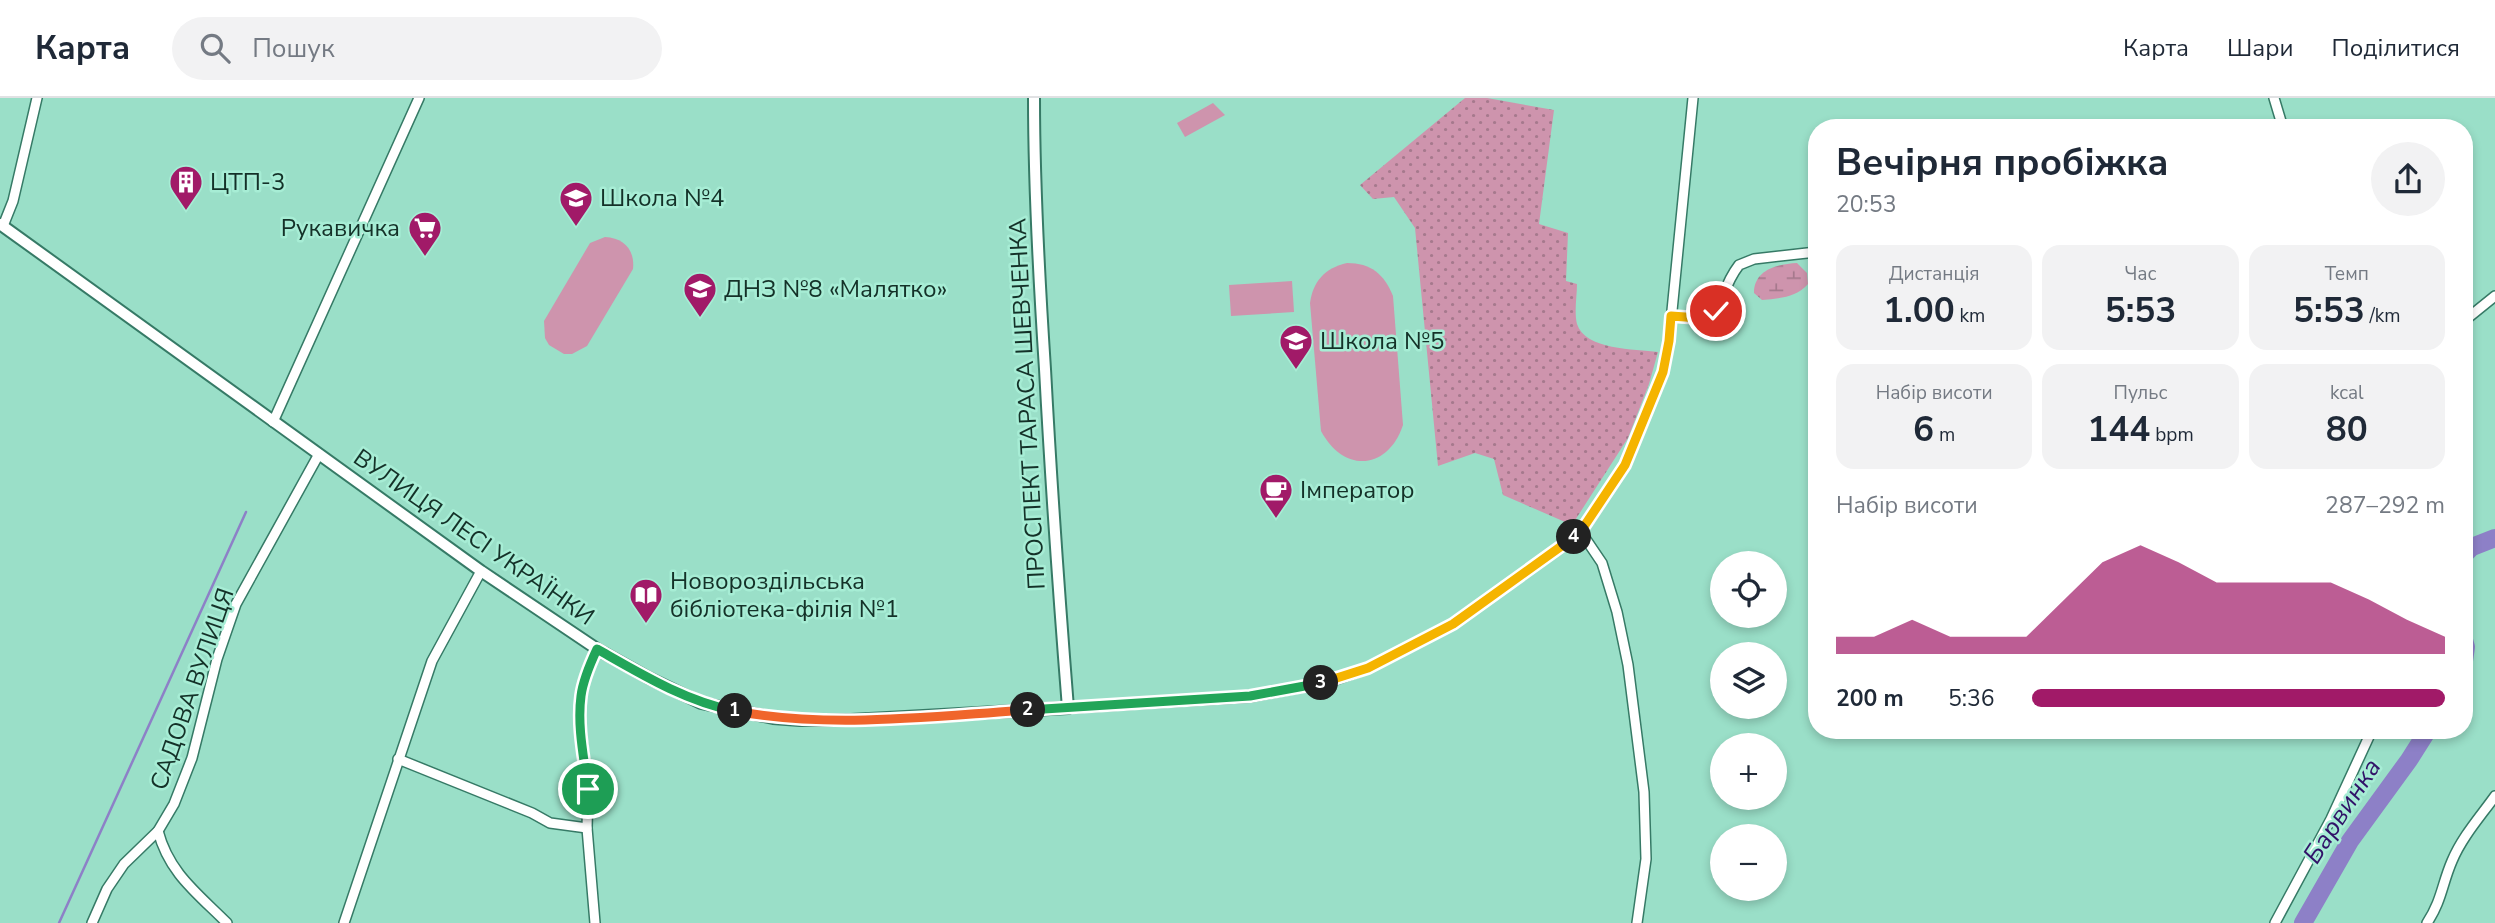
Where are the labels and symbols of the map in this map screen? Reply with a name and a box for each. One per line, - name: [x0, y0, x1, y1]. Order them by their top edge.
- building icon: ЦТП-3: [167, 163, 205, 212]
- place label: ЦТП-3: [210, 166, 285, 198]
- school or university icon: Школа №4: [557, 179, 595, 228]
- place label: Школа №4: [600, 182, 724, 214]
- supermarket icon: Рукавичка: [406, 209, 444, 258]
- place label: Рукавичка: [281, 212, 400, 244]
- street label: ПРОСПЕКТ ТАРАСА ШЕВЧЕНКА: [1001, 217, 1053, 591]
- school or university icon: ДНЗ №8 «Малятко»: [681, 270, 719, 319]
- place label: ДНЗ №8 «Малятко»: [724, 273, 947, 305]
- pin: [1686, 281, 1746, 341]
- school or university icon: Школа №5: [1277, 322, 1315, 371]
- place label: Школа №5: [1320, 325, 1444, 357]
- street label: ВУЛИЦЯ ЛЕСІ УКРАЇНКИ: [347, 442, 601, 632]
- cafe icon: Імператор: [1257, 471, 1295, 520]
- place label: Імператор: [1300, 474, 1415, 506]
- pin: 4: [1556, 520, 1592, 555]
- place label: Новороздільська бібліотека-філія №1: [670, 565, 899, 625]
- library icon: Новороздільська бібліотека-філія №1: [627, 576, 665, 625]
- street label: САДОВА ВУЛИЦЯ: [142, 584, 242, 794]
- pin: 3: [1304, 666, 1338, 700]
- pin: 2: [1010, 692, 1046, 728]
- pin: 1: [718, 694, 752, 728]
- water label: Барвинка: [2295, 752, 2389, 870]
- pin: [558, 759, 618, 819]

